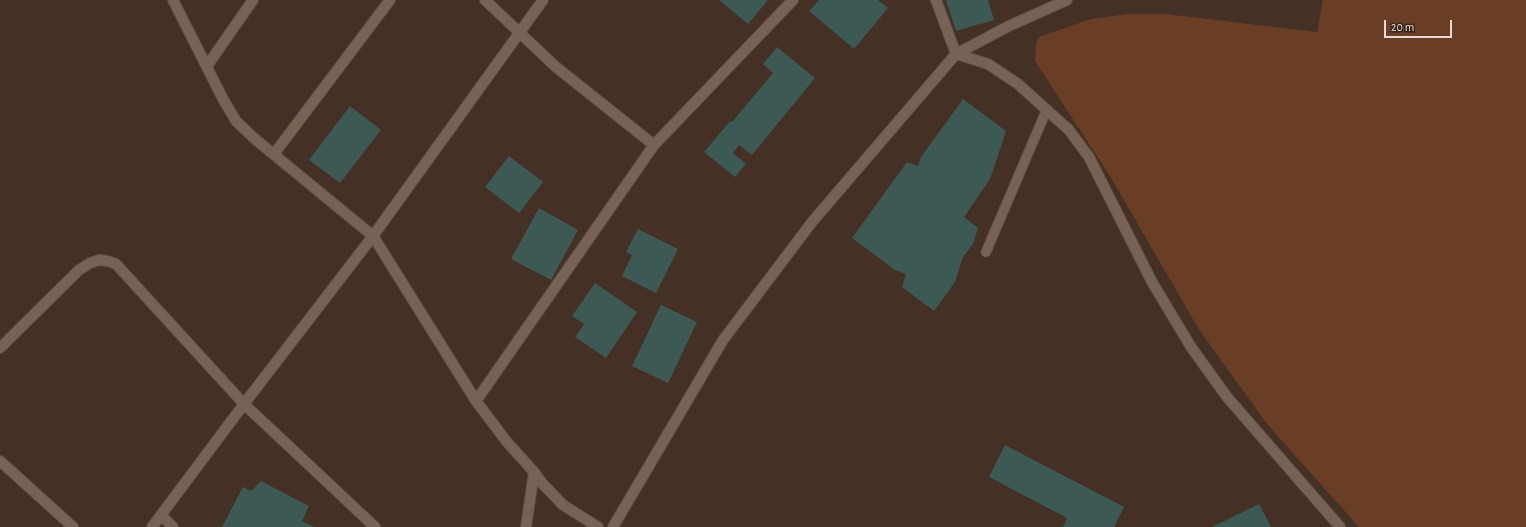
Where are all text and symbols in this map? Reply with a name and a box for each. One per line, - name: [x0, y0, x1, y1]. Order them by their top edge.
- scale bar: [1386, 12, 1454, 38]
- text: 20 m: [1391, 21, 1414, 33]

